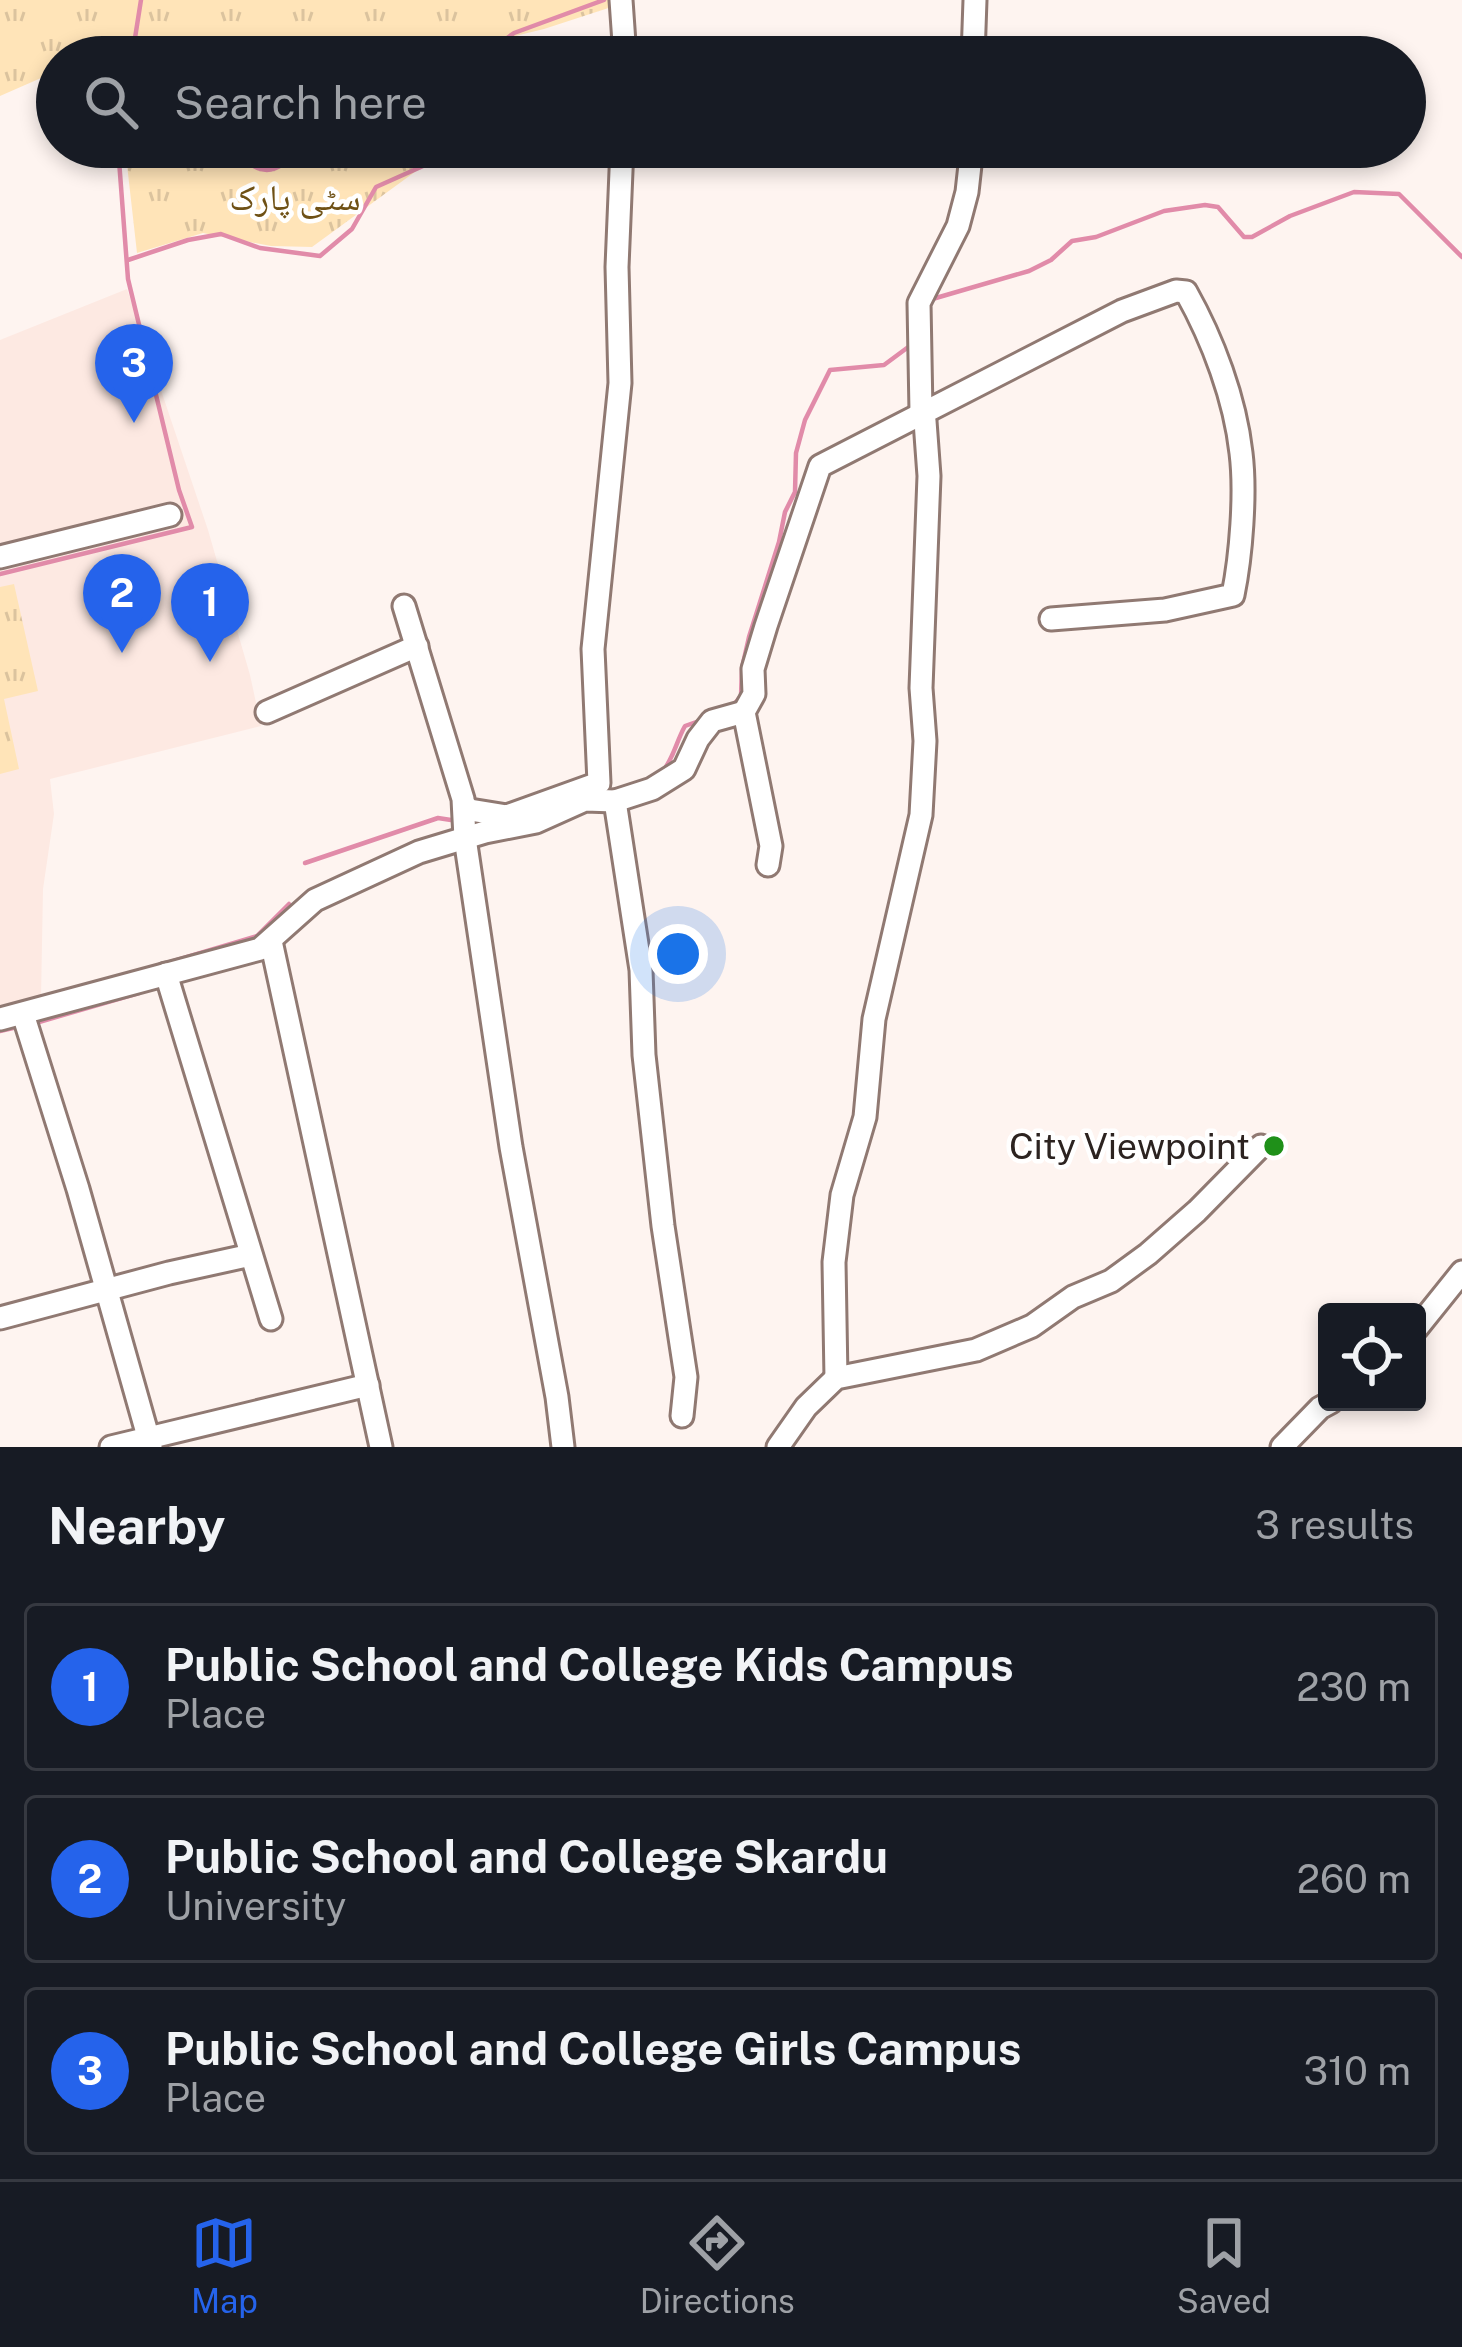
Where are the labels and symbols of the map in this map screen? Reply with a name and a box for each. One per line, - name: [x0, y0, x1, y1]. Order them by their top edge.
- park label: سٹی پارک: [229, 176, 361, 219]
- pin: 3: [95, 324, 173, 423]
- pin: 2: [83, 554, 161, 653]
- pin: 1: [171, 563, 249, 662]
- your location: [648, 924, 708, 984]
- place label: City Viewpoint: [1009, 1125, 1250, 1167]
- marker: City Viewpoint: [1261, 1133, 1287, 1159]

